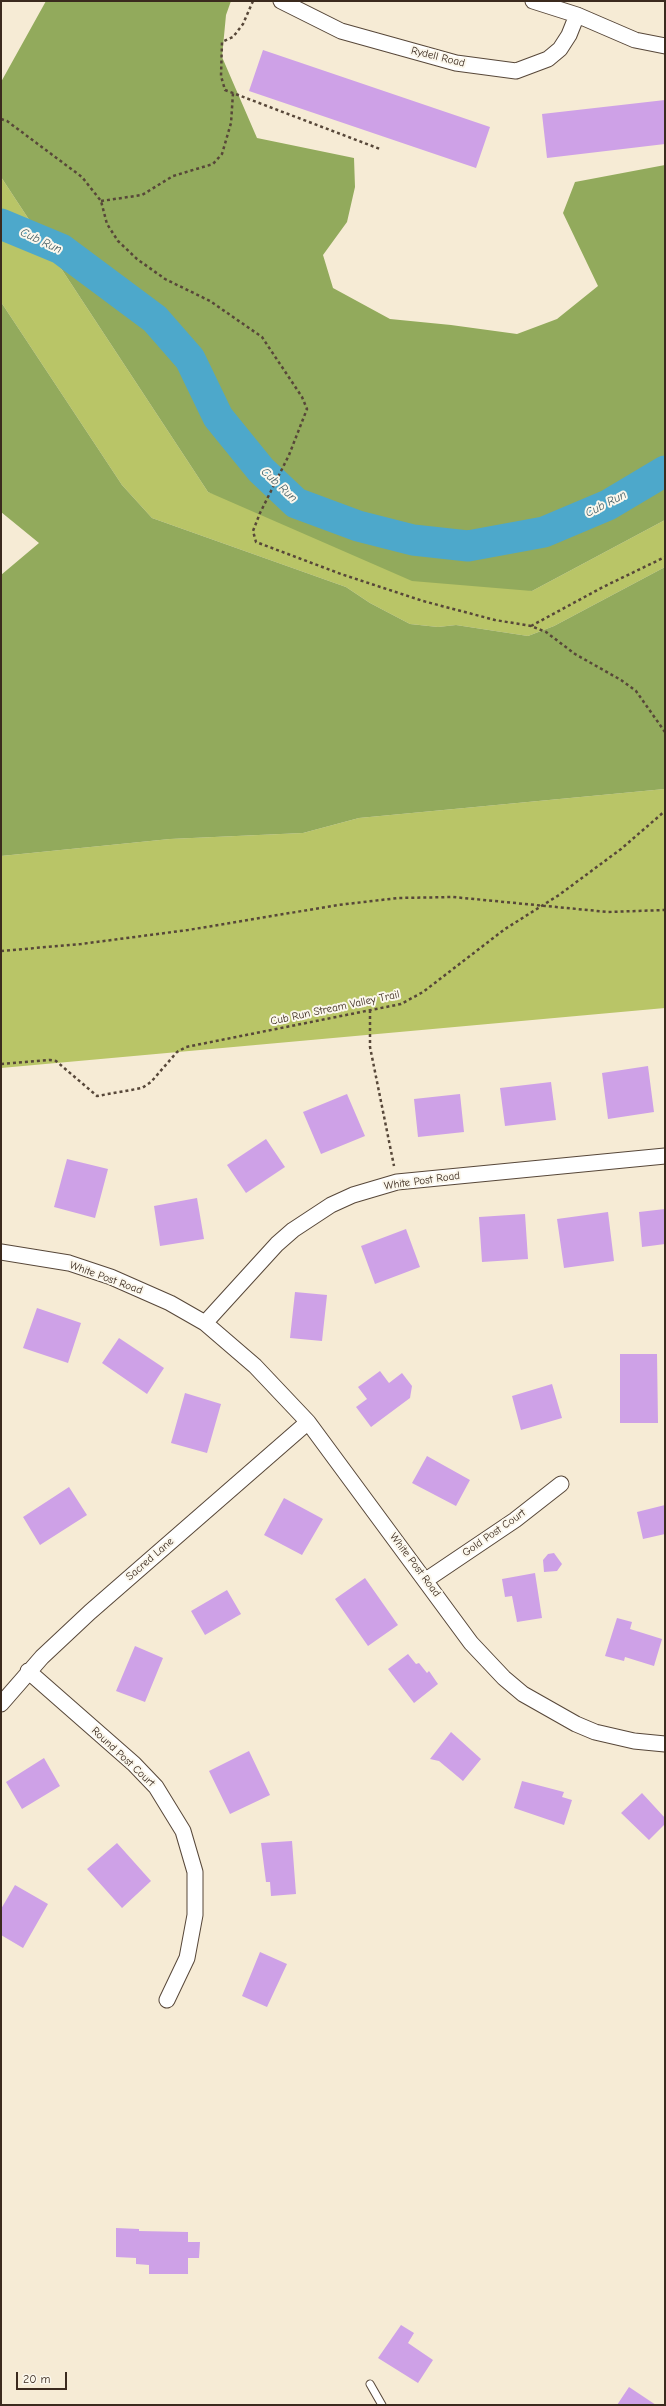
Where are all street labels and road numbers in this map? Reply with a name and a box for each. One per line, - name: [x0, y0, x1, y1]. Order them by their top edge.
- street label: Rydell Road: [410, 44, 466, 70]
- street label: Cub Run Stream Valley Trail: [269, 988, 401, 1028]
- street label: White Post Road: [383, 1169, 461, 1193]
- street label: White Post Road: [68, 1259, 144, 1297]
- street label: Gold Post Court: [460, 1506, 528, 1560]
- street label: White Post Road: [387, 1530, 443, 1600]
- street label: Sacred Lane: [123, 1535, 177, 1583]
- street label: Round Post Court: [89, 1724, 157, 1790]

